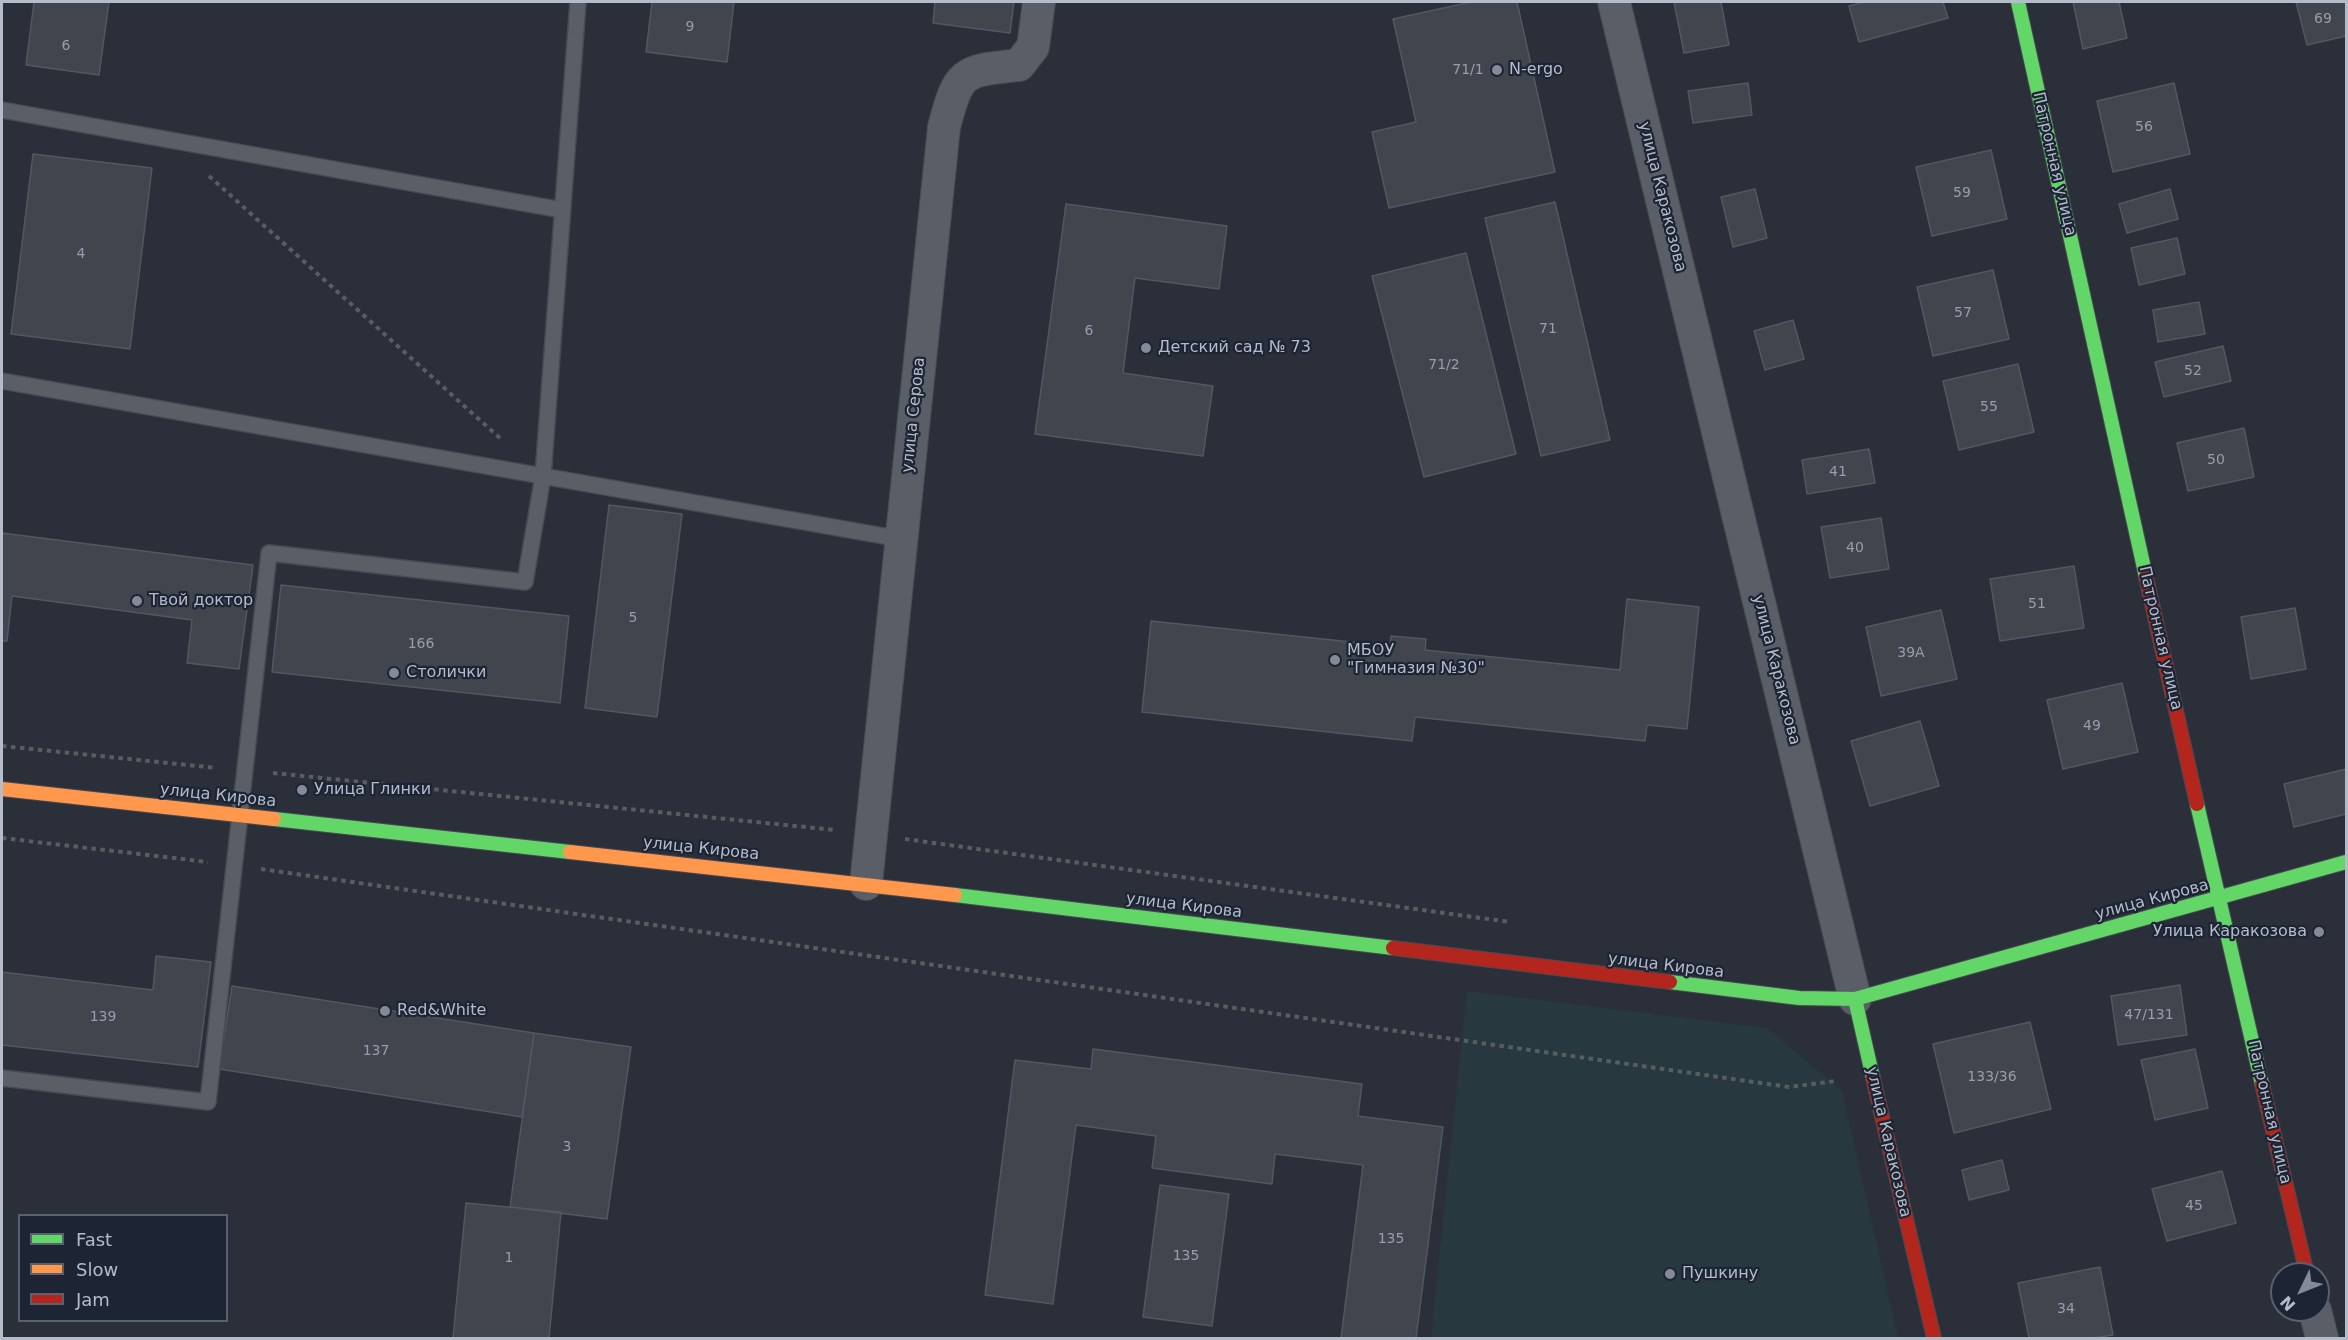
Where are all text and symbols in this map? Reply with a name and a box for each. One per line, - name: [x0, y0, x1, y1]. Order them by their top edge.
- house number: 69: [2314, 11, 2332, 27]
- house number: 9: [686, 19, 694, 35]
- house number: 6: [62, 38, 70, 54]
- place label: N-ergo: [1509, 60, 1563, 80]
- house number: 71/1: [1452, 62, 1484, 78]
- marker: N-ergo: [1490, 63, 1504, 77]
- street label: Патронная улица: [2028, 90, 2080, 238]
- house number: 56: [2135, 119, 2153, 135]
- street label: улица Каракозова: [1634, 120, 1690, 274]
- house number: 59: [1953, 185, 1971, 201]
- house number: 4: [77, 246, 85, 262]
- house number: 57: [1954, 305, 1972, 321]
- house number: 71: [1539, 321, 1557, 337]
- house number: 6: [1085, 323, 1093, 339]
- place label: Детский сад № 73: [1158, 338, 1311, 358]
- marker: Детский сад № 73: [1139, 341, 1153, 355]
- street label: улица Серова: [898, 356, 930, 474]
- house number: 71/2: [1428, 357, 1460, 373]
- house number: 52: [2184, 363, 2202, 379]
- house number: 55: [1980, 399, 1998, 415]
- house number: 50: [2207, 452, 2225, 468]
- house number: 41: [1829, 464, 1847, 480]
- house number: 40: [1846, 540, 1864, 556]
- street label: Патронная улица: [2134, 564, 2186, 712]
- place label: Твой доктор: [149, 591, 253, 611]
- street label: улица Каракозова: [1748, 593, 1804, 747]
- marker: Твой доктор: [130, 594, 144, 608]
- house number: 51: [2028, 596, 2046, 612]
- house number: 5: [629, 610, 637, 626]
- house number: 166: [408, 636, 434, 652]
- place label: МБОУ "Гимназия №30": [1347, 641, 1485, 679]
- house number: 39А: [1897, 645, 1925, 661]
- marker: МБОУ "Гимназия №30": [1328, 653, 1342, 667]
- place label: Столички: [406, 663, 486, 683]
- marker: Столички: [387, 666, 401, 680]
- house number: 49: [2083, 718, 2101, 734]
- street label: улица Кирова: [159, 780, 277, 812]
- place label: Улица Глинки: [314, 780, 431, 800]
- marker: Улица Глинки: [295, 783, 309, 797]
- street label: улица Кирова: [642, 833, 760, 865]
- street label: улица Кирова: [2093, 876, 2211, 924]
- street label: улица Кирова: [1125, 889, 1243, 923]
- place label: Улица Каракозова: [2153, 922, 2307, 942]
- marker: Улица Каракозова: [2312, 925, 2326, 939]
- street label: улица Кирова: [1607, 949, 1725, 983]
- place label: Red&White: [397, 1001, 486, 1021]
- marker: Red&White: [378, 1004, 392, 1018]
- house number: 47/131: [2124, 1007, 2174, 1023]
- house number: 139: [90, 1009, 116, 1025]
- street label: Патронная улица: [2243, 1038, 2295, 1186]
- house number: 137: [363, 1043, 389, 1059]
- street label: улица Каракозова: [1861, 1065, 1915, 1219]
- house number: 133/36: [1967, 1069, 2017, 1085]
- house number: 3: [563, 1139, 571, 1155]
- house number: 45: [2185, 1198, 2203, 1214]
- legend: [18, 1214, 228, 1322]
- text: Fast: [76, 1229, 112, 1250]
- house number: 135: [1378, 1231, 1404, 1247]
- house number: 135: [1173, 1248, 1199, 1264]
- house number: 1: [505, 1250, 513, 1266]
- text: Slow: [76, 1259, 118, 1280]
- north arrow: [2270, 1262, 2330, 1322]
- place label: Пушкину: [1682, 1264, 1758, 1284]
- marker: Пушкину: [1663, 1267, 1677, 1281]
- text: Jam: [76, 1289, 110, 1310]
- text: N: [2276, 1292, 2299, 1315]
- house number: 34: [2057, 1301, 2075, 1317]

